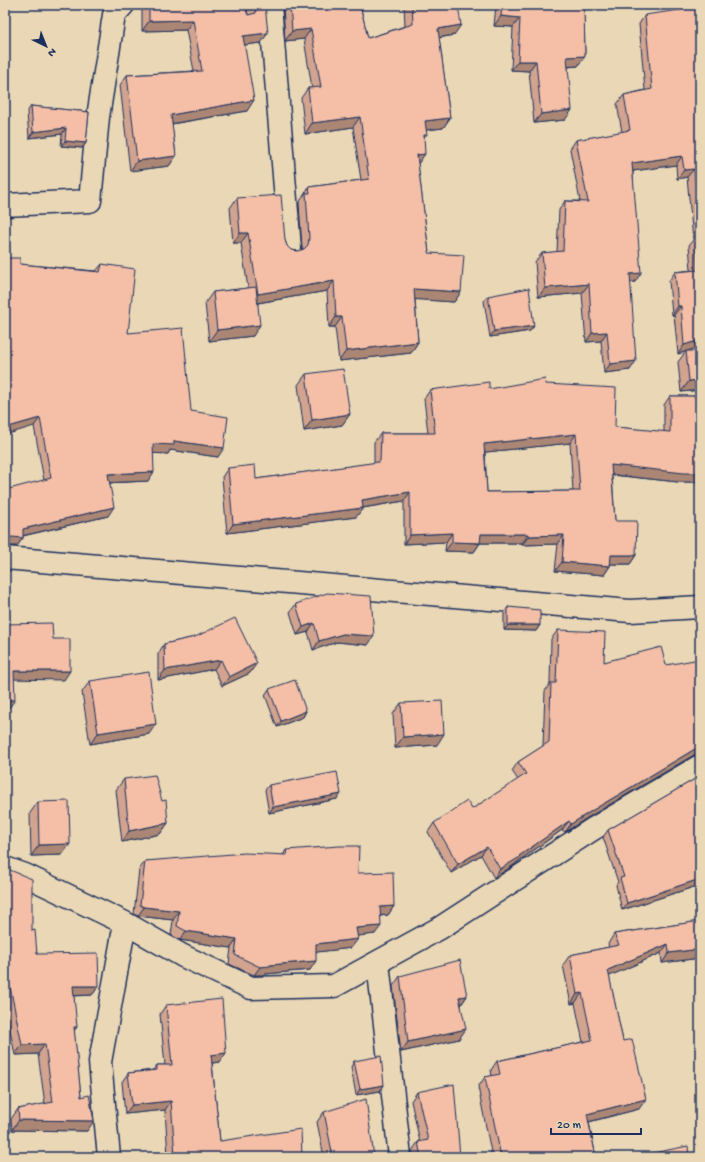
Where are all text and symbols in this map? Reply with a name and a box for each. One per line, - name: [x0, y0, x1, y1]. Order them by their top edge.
- north arrow: [26, 26, 66, 66]
- text: N: [45, 45, 58, 59]
- scale bar: [551, 1110, 641, 1136]
- text: 20 m: [557, 1119, 582, 1133]

